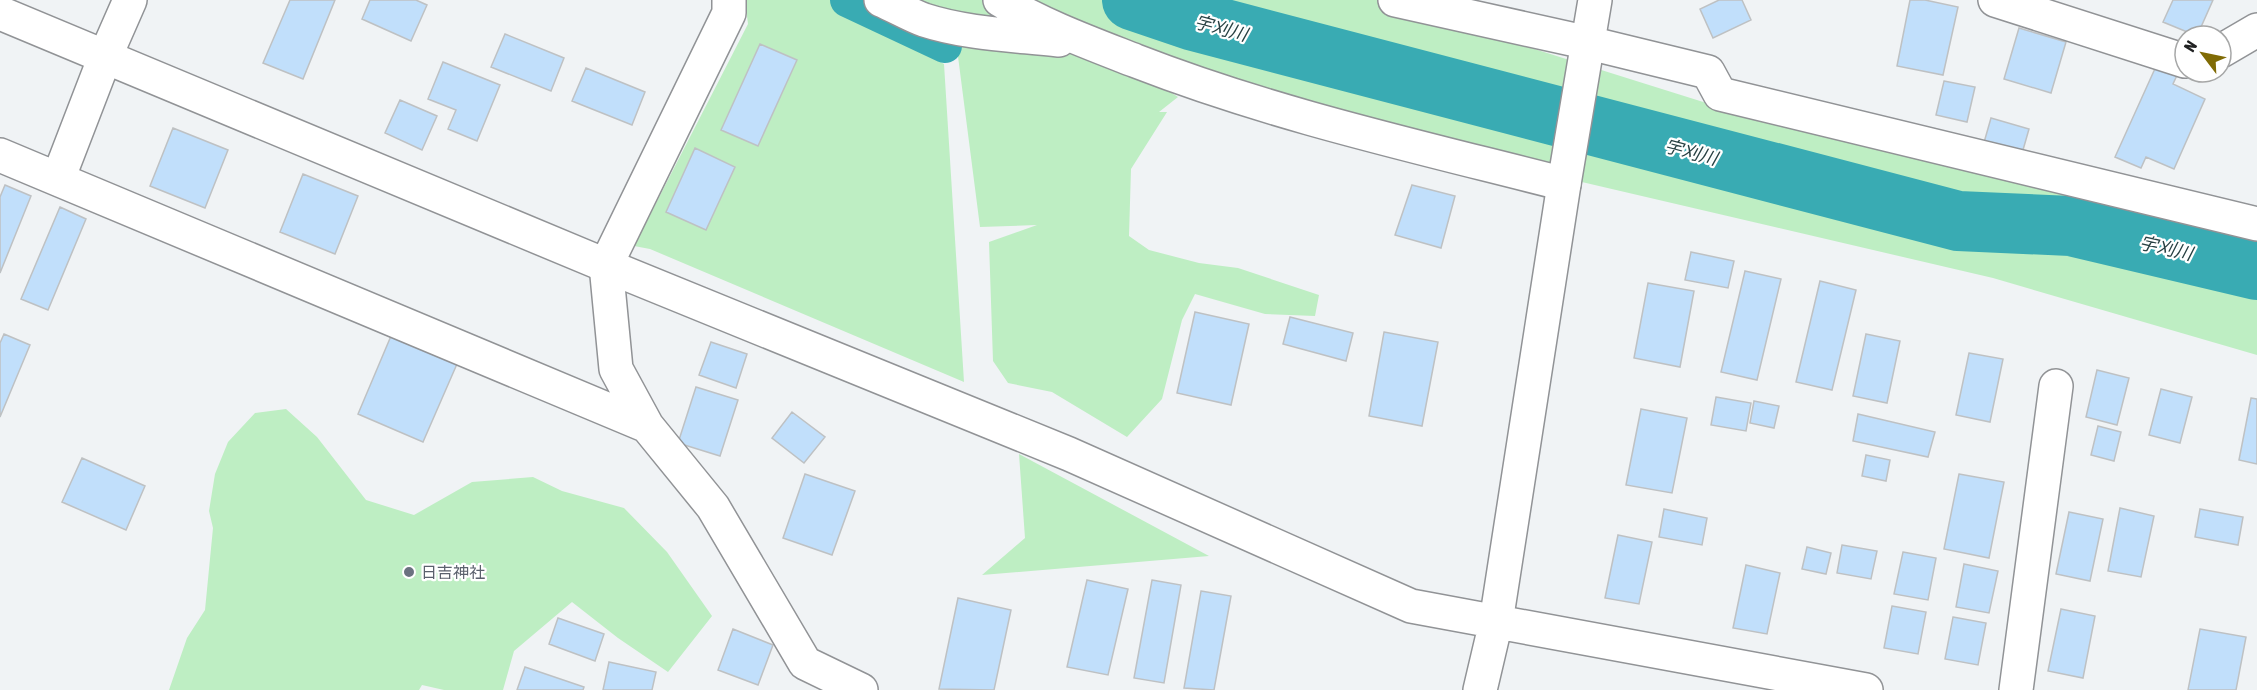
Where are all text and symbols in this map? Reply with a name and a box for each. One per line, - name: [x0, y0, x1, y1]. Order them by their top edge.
- water label: 宇刈川: [1192, 11, 1252, 46]
- north arrow: [2173, 24, 2233, 84]
- text: N: [2180, 37, 2200, 55]
- water label: 宇刈川: [1662, 135, 1722, 170]
- water label: 宇刈川: [2137, 232, 2197, 265]
- place label: 日吉神社: [421, 563, 485, 581]
- marker: 日吉神社: [402, 565, 416, 579]

